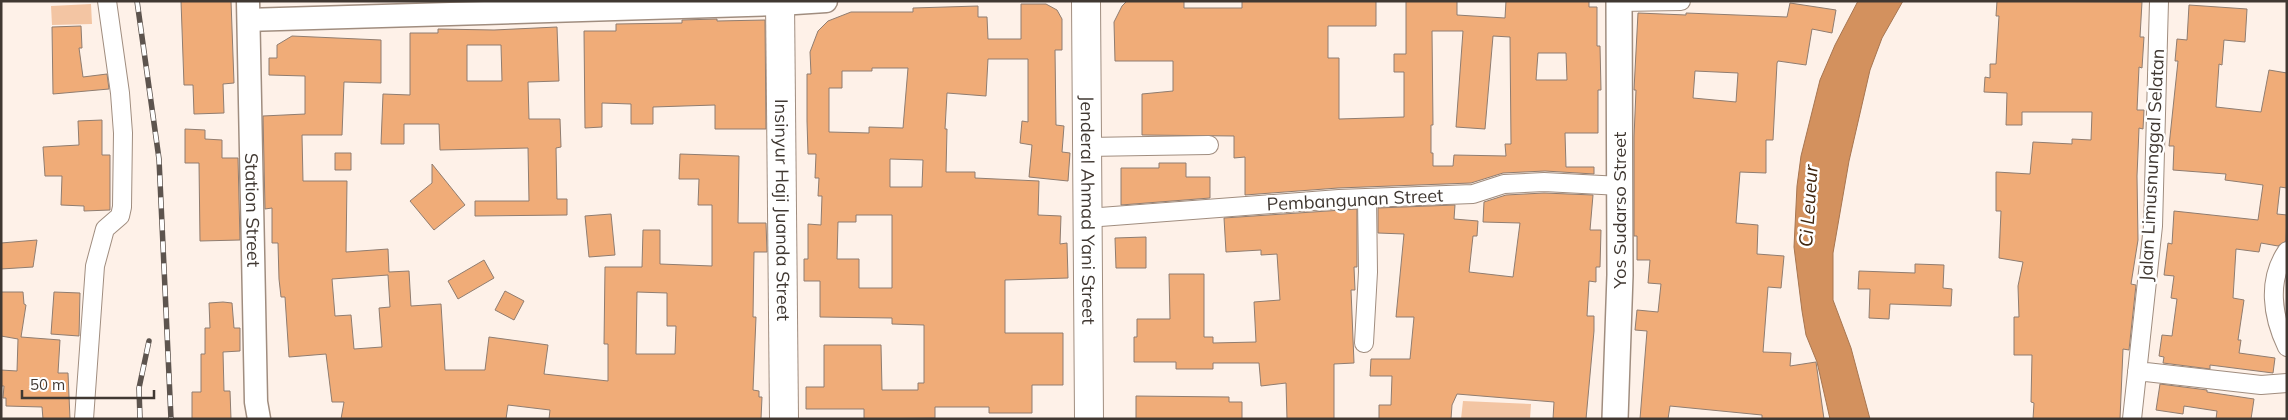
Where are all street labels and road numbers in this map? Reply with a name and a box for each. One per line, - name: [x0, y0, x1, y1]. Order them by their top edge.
- street label: Jalan Limusnunggal Selatan: [2134, 48, 2169, 282]
- street label: Jenderal Ahmad Yani Street: [1076, 95, 1100, 325]
- street label: Insinyur Haji Juanda Street: [770, 99, 795, 321]
- street label: Yos Sudarso Street: [1608, 132, 1631, 289]
- street label: Station Street: [240, 153, 265, 267]
- street label: Pembangunan Street: [1266, 183, 1444, 216]

